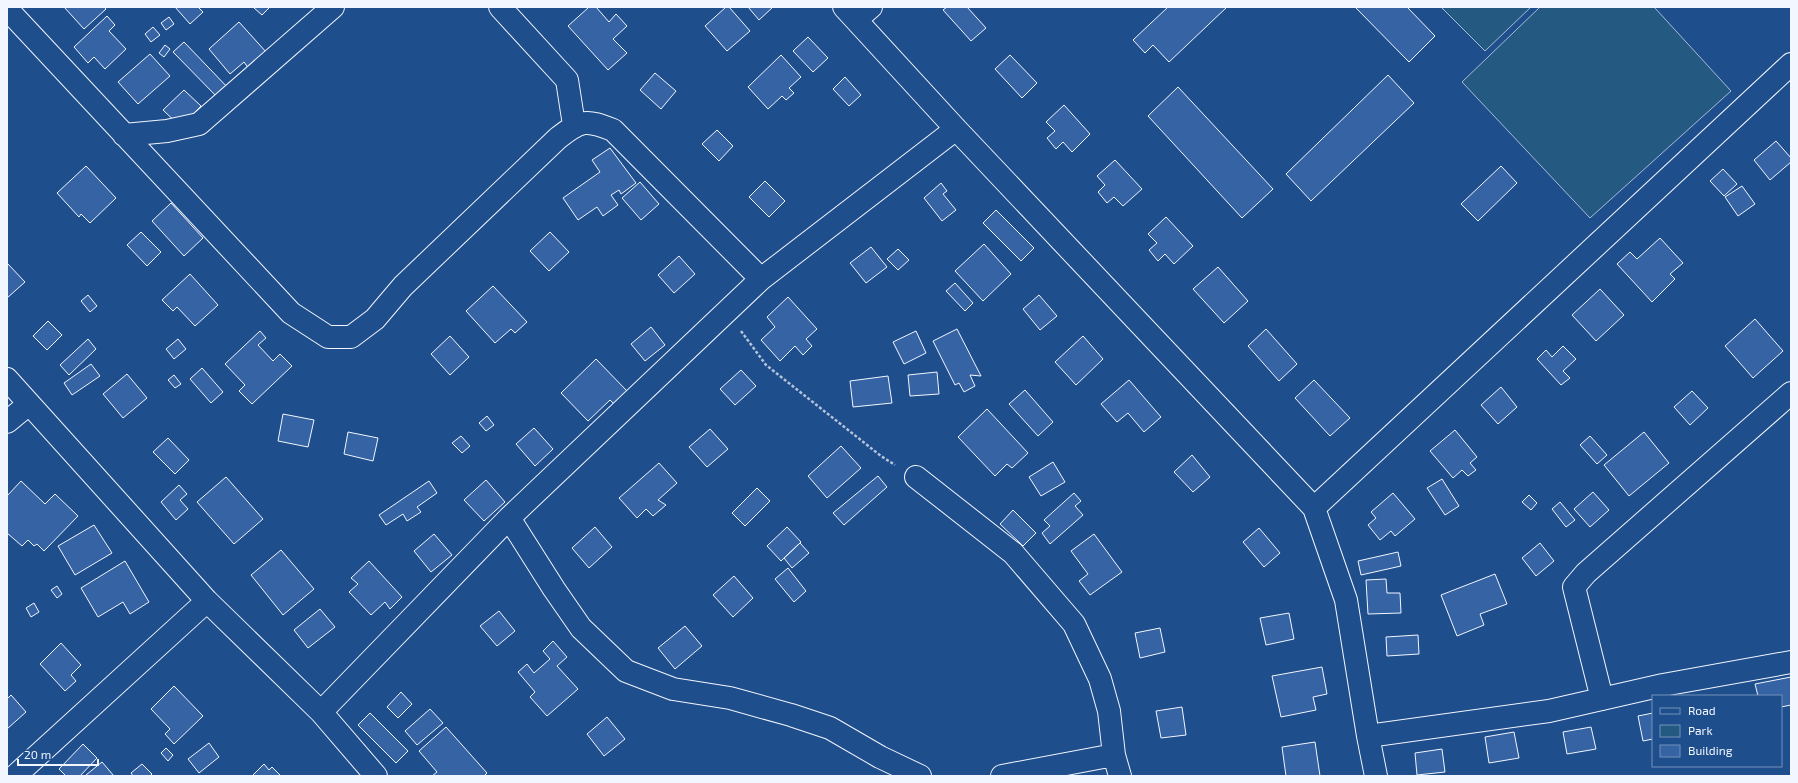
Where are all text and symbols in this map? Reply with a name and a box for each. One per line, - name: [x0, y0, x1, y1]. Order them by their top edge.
- legend: [1652, 695, 1782, 767]
- text: Road: [1688, 703, 1716, 717]
- text: Park: [1688, 723, 1713, 737]
- scale bar: [18, 741, 98, 767]
- text: Building: [1688, 743, 1733, 757]
- text: 20 m: [24, 747, 51, 761]

